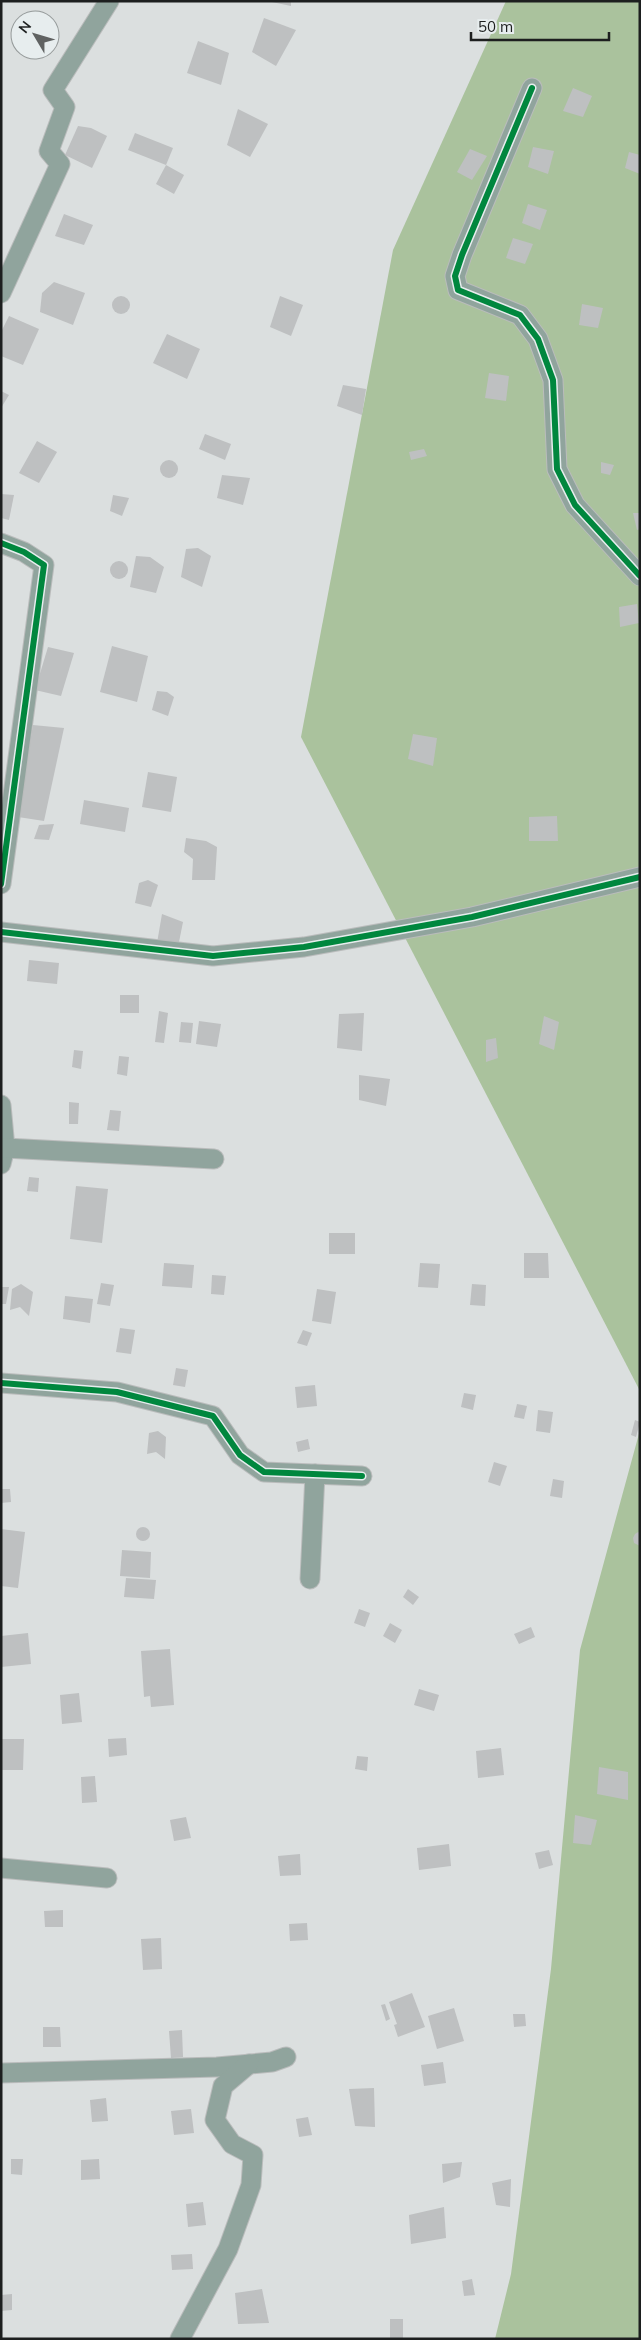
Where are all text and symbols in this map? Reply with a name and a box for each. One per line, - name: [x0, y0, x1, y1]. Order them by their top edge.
- north arrow: [10, 10, 60, 60]
- scale bar: [471, 10, 608, 42]
- text: N: [14, 17, 35, 37]
- text: 50 m: [478, 17, 513, 36]

